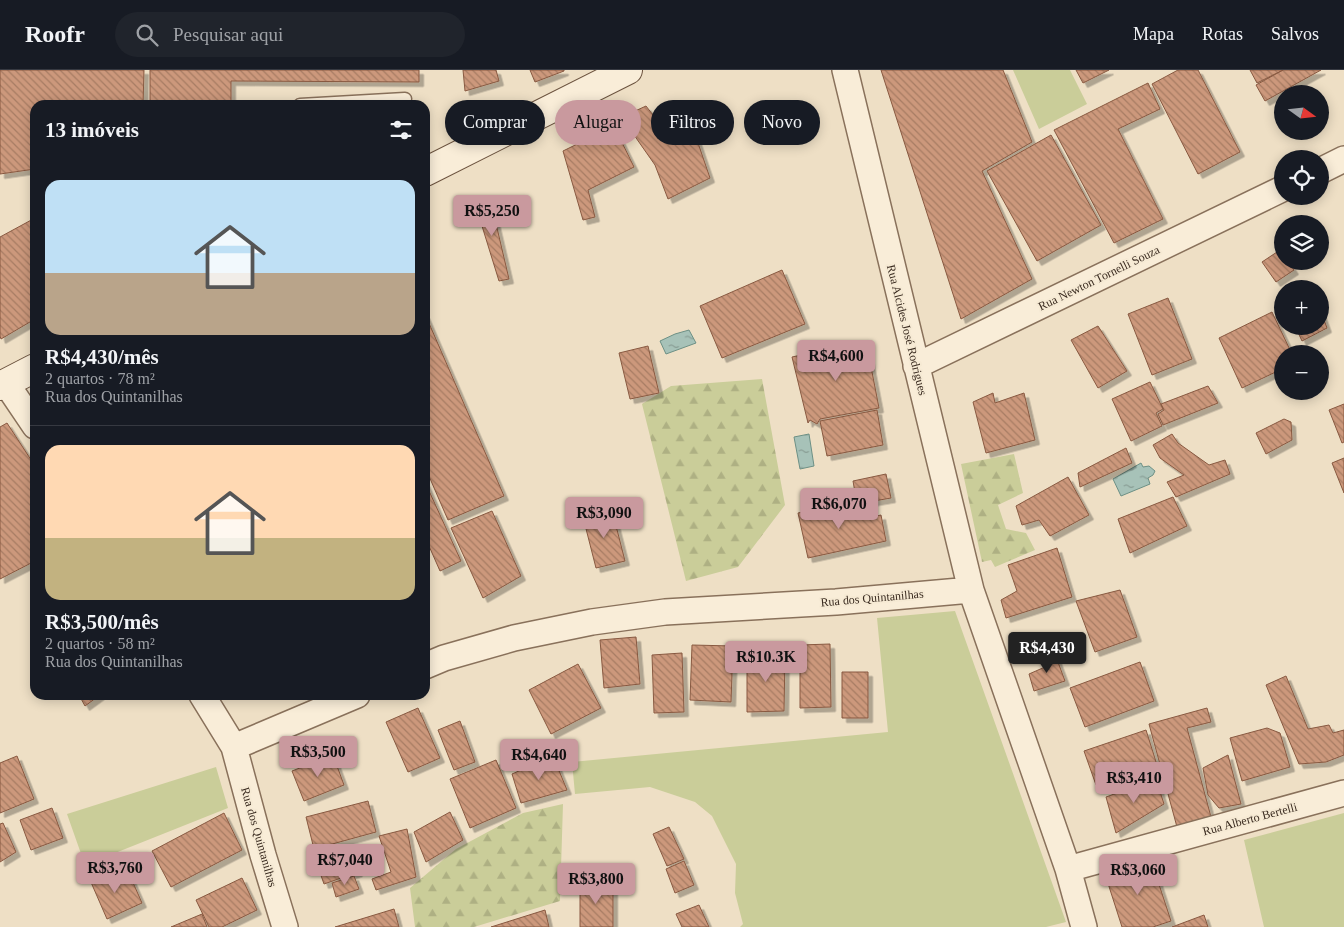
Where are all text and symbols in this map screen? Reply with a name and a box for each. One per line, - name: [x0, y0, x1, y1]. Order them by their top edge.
- search box: [115, 12, 465, 57]
- text: Roofr: [25, 21, 85, 47]
- icon: search: [133, 21, 161, 49]
- text: Pesquisar aqui: [173, 24, 283, 45]
- text: Mapa: [1133, 24, 1174, 44]
- text: Rotas: [1202, 24, 1243, 44]
- text: Salvos: [1271, 24, 1319, 44]
- north arrow: [1274, 85, 1329, 140]
- map controls: [1274, 85, 1329, 400]
- chip: Comprar: [445, 100, 545, 145]
- chip: Alugar: [555, 100, 641, 145]
- chip: Filtros: [651, 100, 734, 145]
- chip: Novo: [744, 100, 820, 145]
- icon: filters: [387, 116, 415, 144]
- text: 13 imóveis: [45, 118, 139, 142]
- button: locate: [1274, 150, 1329, 205]
- pin: R$5,250: [446, 194, 538, 237]
- text: R$5,250: [464, 202, 520, 219]
- icon: home: [185, 212, 275, 302]
- button: layers: [1274, 215, 1329, 270]
- street label: Rua Newton Tornelli Souza: [1036, 242, 1163, 313]
- street label: Rua Alcides José Rodrigues: [884, 263, 930, 397]
- button: +: [1274, 280, 1329, 335]
- pin: R$4,600: [790, 340, 882, 382]
- text: R$4,430/mês: [45, 345, 159, 369]
- button: −: [1274, 345, 1329, 400]
- text: R$4,600: [808, 347, 864, 364]
- text: 2 quartos · 78 m²: [45, 370, 155, 387]
- text: Rua dos Quintanilhas: [45, 388, 183, 405]
- icon: home: [185, 478, 275, 568]
- pin: R$6,070: [793, 488, 885, 530]
- text: R$6,070: [811, 495, 867, 512]
- pin: R$3,090: [558, 496, 650, 539]
- text: R$3,090: [576, 504, 632, 521]
- street label: Rua dos Quintanilhas: [820, 586, 924, 609]
- text: R$3,500/mês: [45, 610, 159, 634]
- pin: R$4,430: [1001, 632, 1093, 674]
- text: 2 quartos · 58 m²: [45, 635, 155, 652]
- text: R$4,430: [1019, 639, 1075, 656]
- pin: R$10.3K: [720, 640, 812, 683]
- text: R$10.3K: [736, 648, 796, 665]
- text: Rua dos Quintanilhas: [45, 653, 183, 670]
- pin: R$3,500: [272, 736, 364, 778]
- pin: R$4,640: [493, 738, 585, 781]
- text: R$3,500: [290, 743, 346, 760]
- text: R$4,640: [511, 746, 567, 763]
- pin: R$3,410: [1088, 762, 1180, 804]
- text: R$3,410: [1106, 769, 1162, 786]
- street label: Rua dos Quintanilhas: [238, 785, 280, 889]
- street label: Rua Alberto Bertelli: [1201, 799, 1299, 838]
- pin: R$7,040: [299, 844, 391, 886]
- text: R$7,040: [317, 851, 373, 868]
- pin: R$3,760: [69, 852, 161, 894]
- pin: R$3,060: [1092, 854, 1184, 896]
- text: R$3,760: [87, 859, 143, 876]
- text: R$3,060: [1110, 861, 1166, 878]
- pin: R$3,800: [550, 862, 642, 905]
- text: R$3,800: [568, 870, 624, 887]

